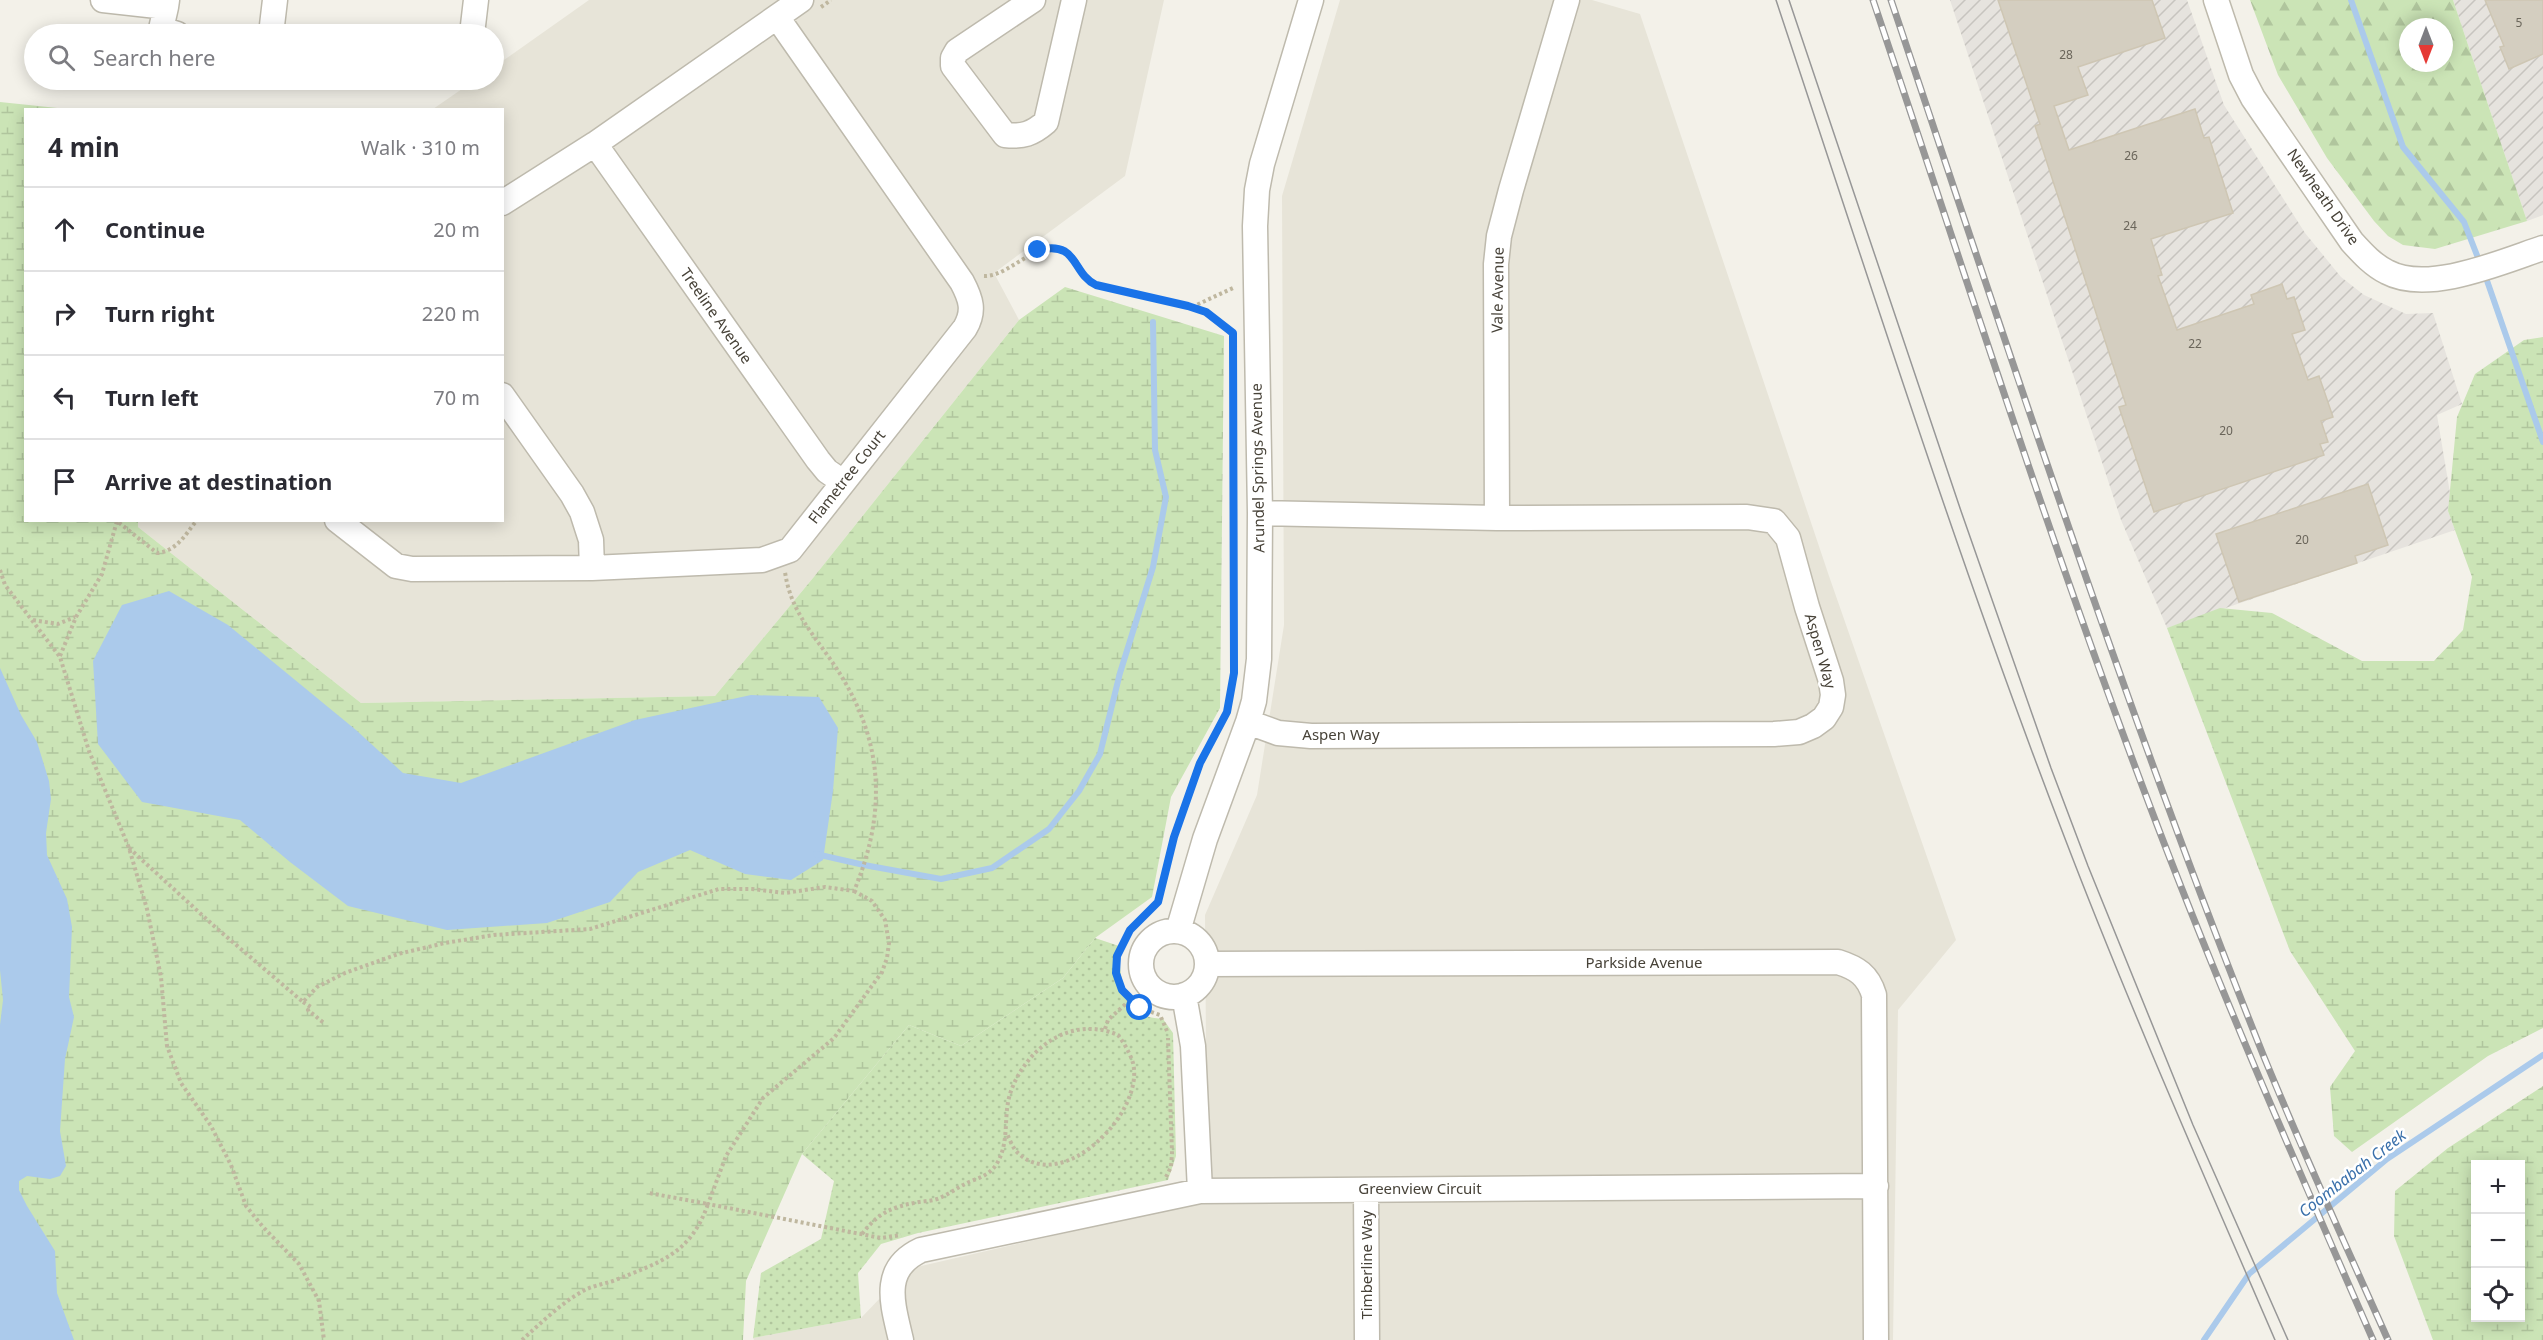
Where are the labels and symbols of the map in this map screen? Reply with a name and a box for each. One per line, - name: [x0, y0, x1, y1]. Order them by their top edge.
- house number: 5: [2516, 14, 2523, 31]
- north arrow: [2399, 18, 2453, 72]
- house number: 28: [2059, 46, 2073, 63]
- street label: Newheath Drive: [2283, 144, 2364, 249]
- house number: 26: [2124, 147, 2138, 164]
- house number: 24: [2123, 217, 2137, 234]
- route end: [1024, 236, 1050, 262]
- street label: Vale Avenue: [1486, 247, 1508, 333]
- street label: Treeline Avenue: [676, 264, 757, 367]
- house number: 22: [2188, 335, 2202, 352]
- street label: Arundel Springs Avenue: [1246, 383, 1268, 553]
- house number: 20: [2219, 422, 2233, 439]
- street label: Flametree Court: [803, 425, 890, 528]
- house number: 20: [2295, 531, 2309, 548]
- street label: Aspen Way: [1801, 611, 1841, 691]
- street label: Aspen Way: [1302, 724, 1380, 744]
- street label: Parkside Avenue: [1585, 952, 1703, 972]
- route start: [1126, 994, 1152, 1020]
- water label: Coombabah Creek: [2294, 1123, 2411, 1222]
- street label: Greenview Circuit: [1358, 1178, 1482, 1198]
- street label: Timberline Way: [1356, 1210, 1376, 1320]

